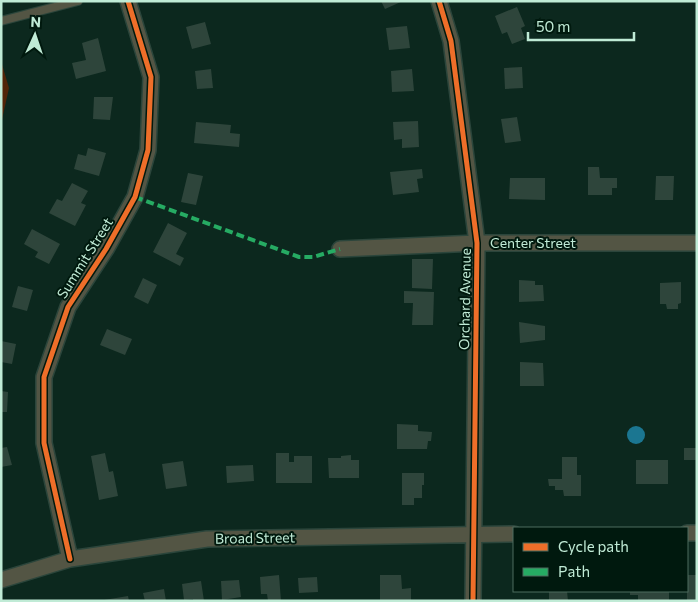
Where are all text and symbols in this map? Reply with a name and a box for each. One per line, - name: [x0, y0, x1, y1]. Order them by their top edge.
- north arrow: [10, 10, 60, 60]
- scale bar: [528, 10, 634, 42]
- text: N: [30, 13, 41, 30]
- text: 50 m: [536, 17, 570, 35]
- street label: Summit Street: [53, 214, 116, 301]
- street label: Center Street: [490, 234, 576, 251]
- street label: Orchard Avenue: [455, 248, 474, 350]
- legend: [513, 527, 688, 592]
- street label: Broad Street: [215, 528, 296, 547]
- text: Cycle path: [558, 537, 629, 555]
- text: Path: [558, 562, 590, 580]

